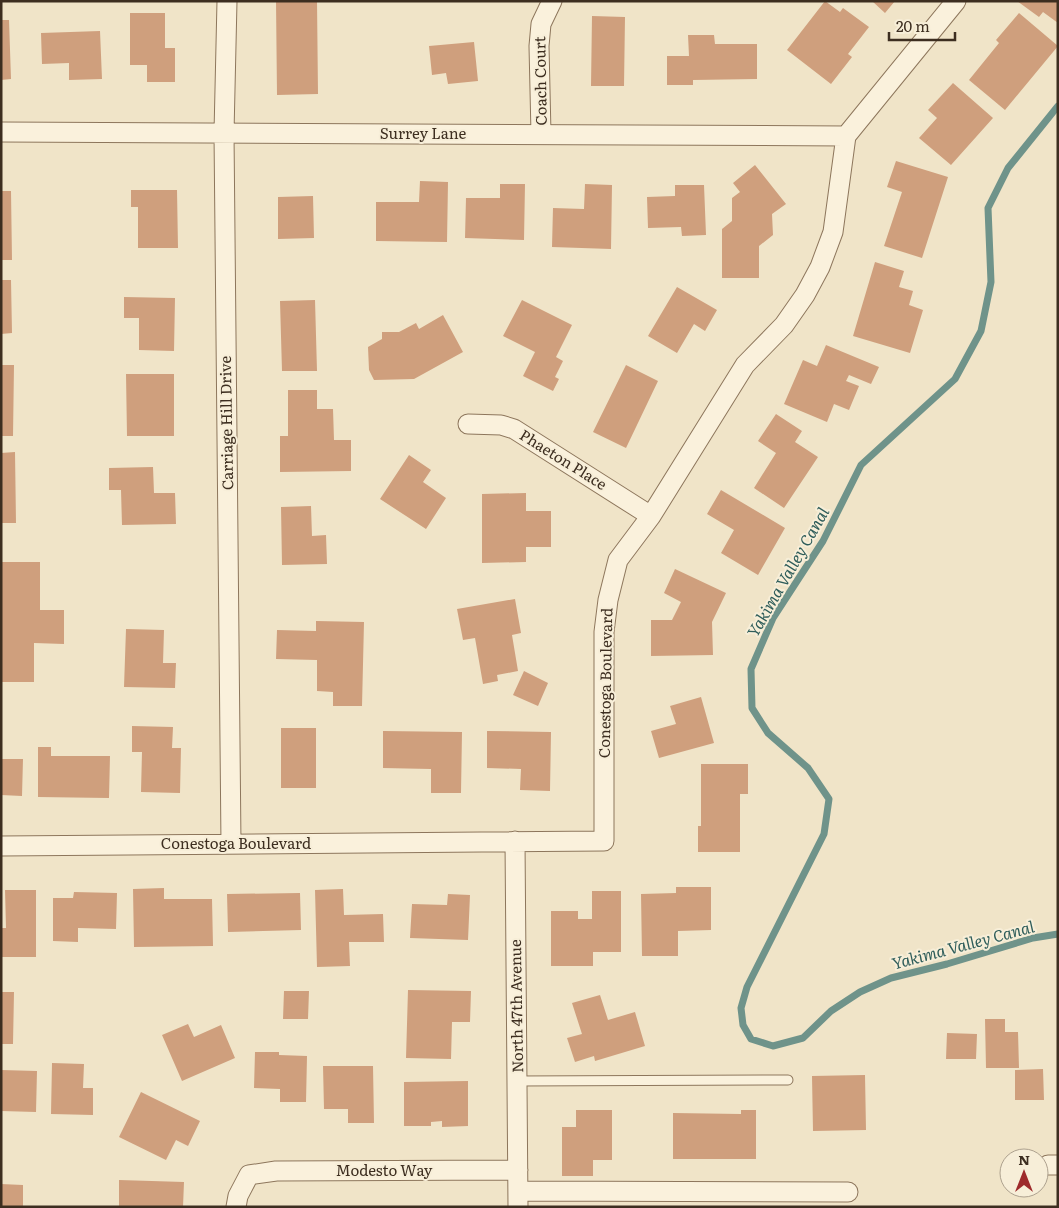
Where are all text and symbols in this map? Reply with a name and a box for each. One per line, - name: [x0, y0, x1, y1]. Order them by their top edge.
- scale bar: [889, 10, 955, 42]
- text: 20 m: [896, 14, 930, 37]
- street label: Coach Court: [527, 36, 552, 126]
- street label: Surrey Lane: [380, 121, 467, 144]
- street label: Carriage Hill Drive: [213, 355, 238, 490]
- street label: Phaeton Place: [516, 423, 612, 495]
- water label: Yakima Valley Canal: [740, 502, 834, 641]
- street label: Conestoga Boulevard: [592, 608, 617, 758]
- street label: Conestoga Boulevard: [161, 831, 311, 854]
- water label: Yakima Valley Canal: [889, 913, 1037, 975]
- street label: North 47th Avenue: [503, 939, 528, 1073]
- north arrow: [999, 1148, 1049, 1198]
- text: N: [1018, 1149, 1030, 1169]
- street label: Modesto Way: [336, 1158, 433, 1181]

